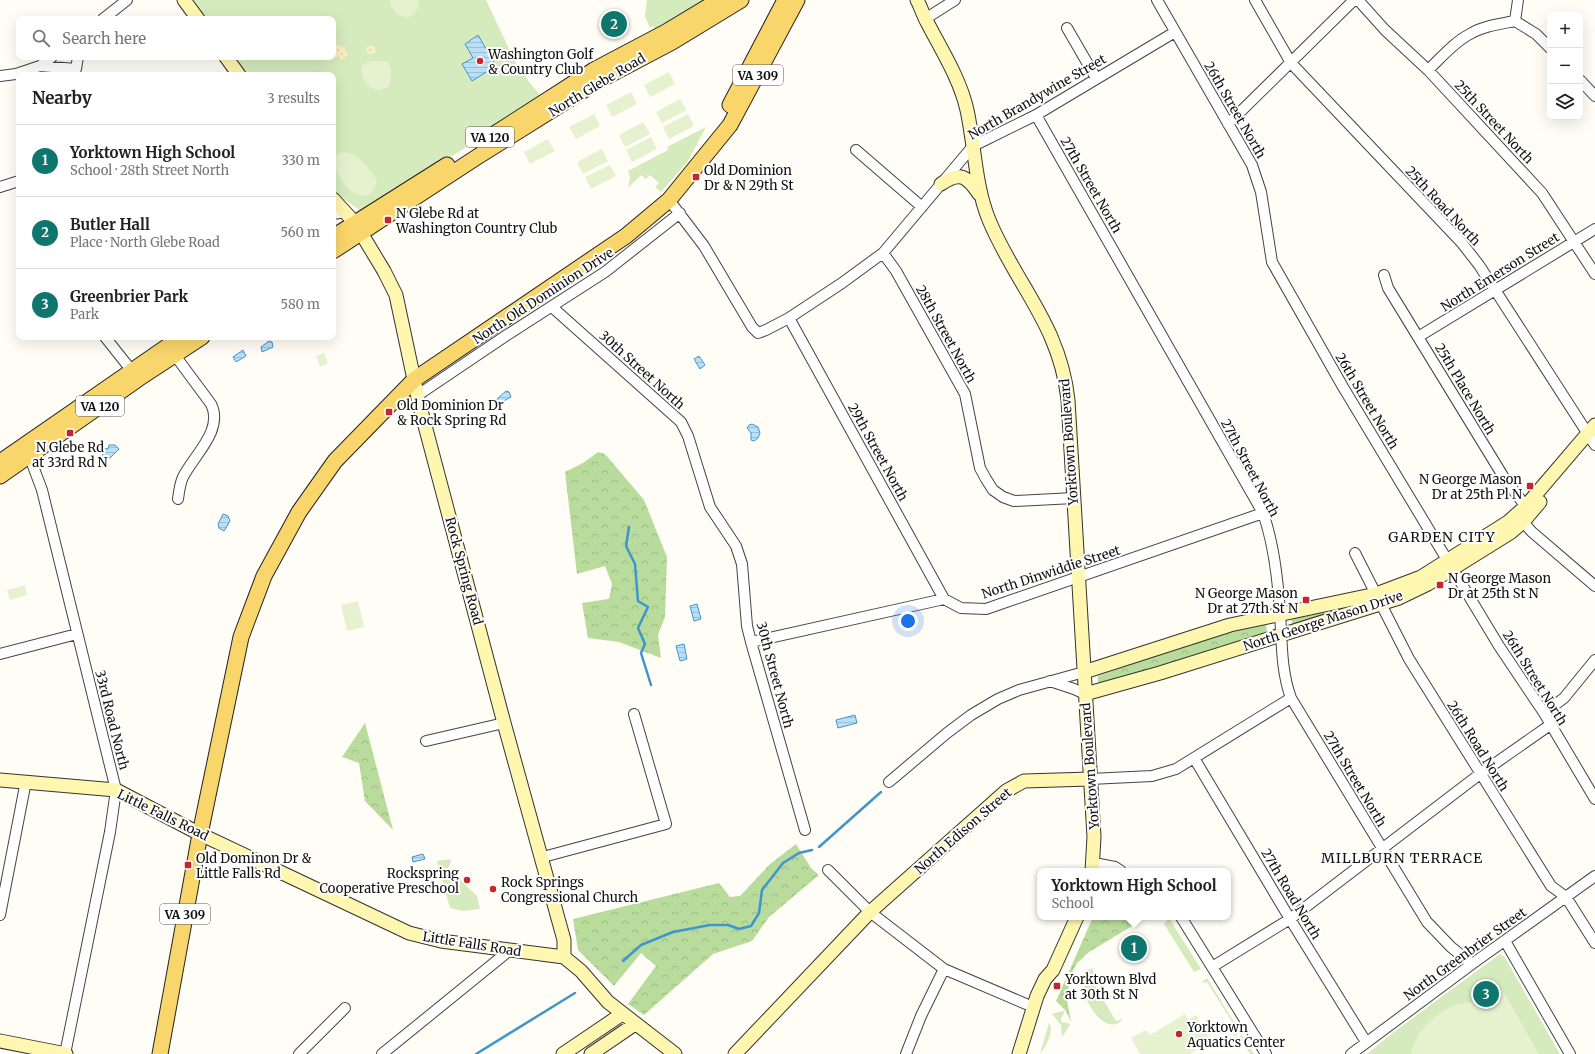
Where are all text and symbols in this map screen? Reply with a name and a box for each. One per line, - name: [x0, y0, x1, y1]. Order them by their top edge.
- pin: 2: [601, 9, 627, 39]
- map controls: [1547, 12, 1583, 120]
- button: +: [1547, 12, 1583, 48]
- search box: [16, 16, 336, 60]
- icon: search: [30, 27, 52, 49]
- text: Search here: [62, 29, 146, 48]
- place label: Washington Golf & Country Club: [487, 46, 594, 78]
- button: −: [1547, 48, 1583, 84]
- street label: North Glebe Road: [546, 49, 649, 121]
- street label: North Brandywine Street: [965, 50, 1109, 144]
- marker: Washington Golf & Country Club: [475, 56, 485, 66]
- street label: 26th Street North: [1200, 59, 1270, 162]
- road number: VA 309: [733, 65, 783, 85]
- street label: 25th Street North: [1451, 77, 1537, 168]
- button: layers: [1547, 84, 1583, 120]
- text: Nearby: [32, 87, 92, 109]
- text: 3 results: [267, 90, 320, 107]
- road number: VA 120: [466, 127, 514, 147]
- street label: 27th Street North: [1057, 134, 1126, 237]
- text: Yorktown High School: [70, 143, 235, 162]
- text: 1: [42, 152, 48, 169]
- text: 330 m: [281, 152, 320, 169]
- text: School · 28th Street North: [70, 162, 229, 179]
- place label: Old Dominion Dr & N 29th St: [704, 162, 793, 194]
- street label: 25th Road North: [1402, 163, 1484, 250]
- marker: Old Dominion Dr & N 29th St: [691, 172, 701, 182]
- place label: N Glebe Rd at Washington Country Club: [395, 205, 558, 237]
- text: Butler Hall: [70, 215, 150, 234]
- marker: N Glebe Rd at Washington Country Club: [383, 215, 393, 225]
- text: 2: [41, 224, 49, 241]
- text: 560 m: [280, 224, 320, 241]
- street label: North Emerson Street: [1438, 229, 1562, 315]
- text: Place · North Glebe Road: [70, 234, 220, 251]
- street label: North Old Dominion Drive: [469, 244, 617, 348]
- street label: 28th Street North: [912, 282, 980, 386]
- text: Greenbrier Park: [70, 287, 188, 306]
- text: 3: [41, 296, 49, 313]
- text: 580 m: [281, 296, 320, 313]
- text: Park: [70, 306, 99, 323]
- street label: 30th Street North: [596, 327, 689, 413]
- street label: 25th Place North: [1431, 340, 1499, 438]
- street label: 26th Street North: [1332, 350, 1403, 452]
- street label: Yorktown Boulevard: [1056, 378, 1082, 507]
- road number: VA 120: [76, 396, 124, 416]
- place label: Old Dominion Dr & Rock Spring Rd: [397, 397, 506, 429]
- street label: 29th Street North: [844, 400, 912, 504]
- marker: Old Dominion Dr & Rock Spring Rd: [384, 407, 394, 417]
- street label: 27th Street North: [1217, 416, 1283, 520]
- marker: N Glebe Rd at 33rd Rd N: [65, 428, 75, 438]
- place label: N Glebe Rd at 33rd Rd N: [32, 439, 108, 471]
- place label: N George Mason Dr at 25th Pl N: [1419, 471, 1522, 503]
- marker: N George Mason Dr at 25th Pl N: [1525, 481, 1535, 491]
- street label: Rock Spring Road: [441, 515, 487, 627]
- district label: GARDEN CITY: [1388, 528, 1496, 546]
- street label: North Dinwiddie Street: [980, 542, 1122, 602]
- place label: N George Mason Dr at 25th St N: [1448, 570, 1551, 602]
- marker: N George Mason Dr at 25th St N: [1435, 580, 1445, 590]
- place label: N George Mason Dr at 27th St N: [1195, 585, 1298, 617]
- street label: North George Mason Drive: [1241, 587, 1405, 655]
- marker: N George Mason Dr at 27th St N: [1301, 595, 1311, 605]
- your location: [898, 611, 918, 631]
- street label: 30th Street North: [753, 620, 797, 730]
- street label: 26th Street North: [1499, 627, 1571, 729]
- street label: 33rd Road North: [91, 668, 133, 772]
- street label: 26th Road North: [1443, 698, 1513, 795]
- street label: Yorktown Boulevard: [1077, 702, 1103, 831]
- street label: 27th Street North: [1320, 728, 1390, 830]
- street label: North Edison Street: [911, 784, 1015, 878]
- street label: Little Falls Road: [114, 786, 212, 845]
- street label: 27th Road North: [1257, 846, 1325, 943]
- district label: MILLBURN TERRACE: [1321, 849, 1483, 867]
- place label: Old Dominon Dr & Little Falls Rd: [196, 850, 311, 882]
- marker: Old Dominon Dr & Little Falls Rd: [183, 860, 193, 870]
- place label: Rockspring Cooperative Preschool: [320, 865, 459, 897]
- popup: [1037, 868, 1231, 920]
- place label: Rock Springs Congressional Church: [501, 874, 639, 906]
- marker: Rockspring Cooperative Preschool: [462, 875, 472, 885]
- text: Yorktown High School: [1051, 876, 1217, 895]
- marker: Rock Springs Congressional Church: [488, 884, 498, 894]
- text: School: [1051, 895, 1094, 912]
- road number: VA 309: [160, 904, 210, 924]
- street label: North Greenbrier Street: [1400, 904, 1530, 1004]
- street label: Little Falls Road: [421, 928, 523, 960]
- pin: 1: [1121, 933, 1147, 963]
- place label: Yorktown Blvd at 30th St N: [1064, 971, 1157, 1003]
- pin: 3: [1473, 979, 1499, 1009]
- marker: Yorktown Blvd at 30th St N: [1052, 981, 1062, 991]
- place label: Yorktown Aquatics Center: [1186, 1019, 1285, 1051]
- marker: Yorktown Aquatics Center: [1174, 1029, 1184, 1039]

